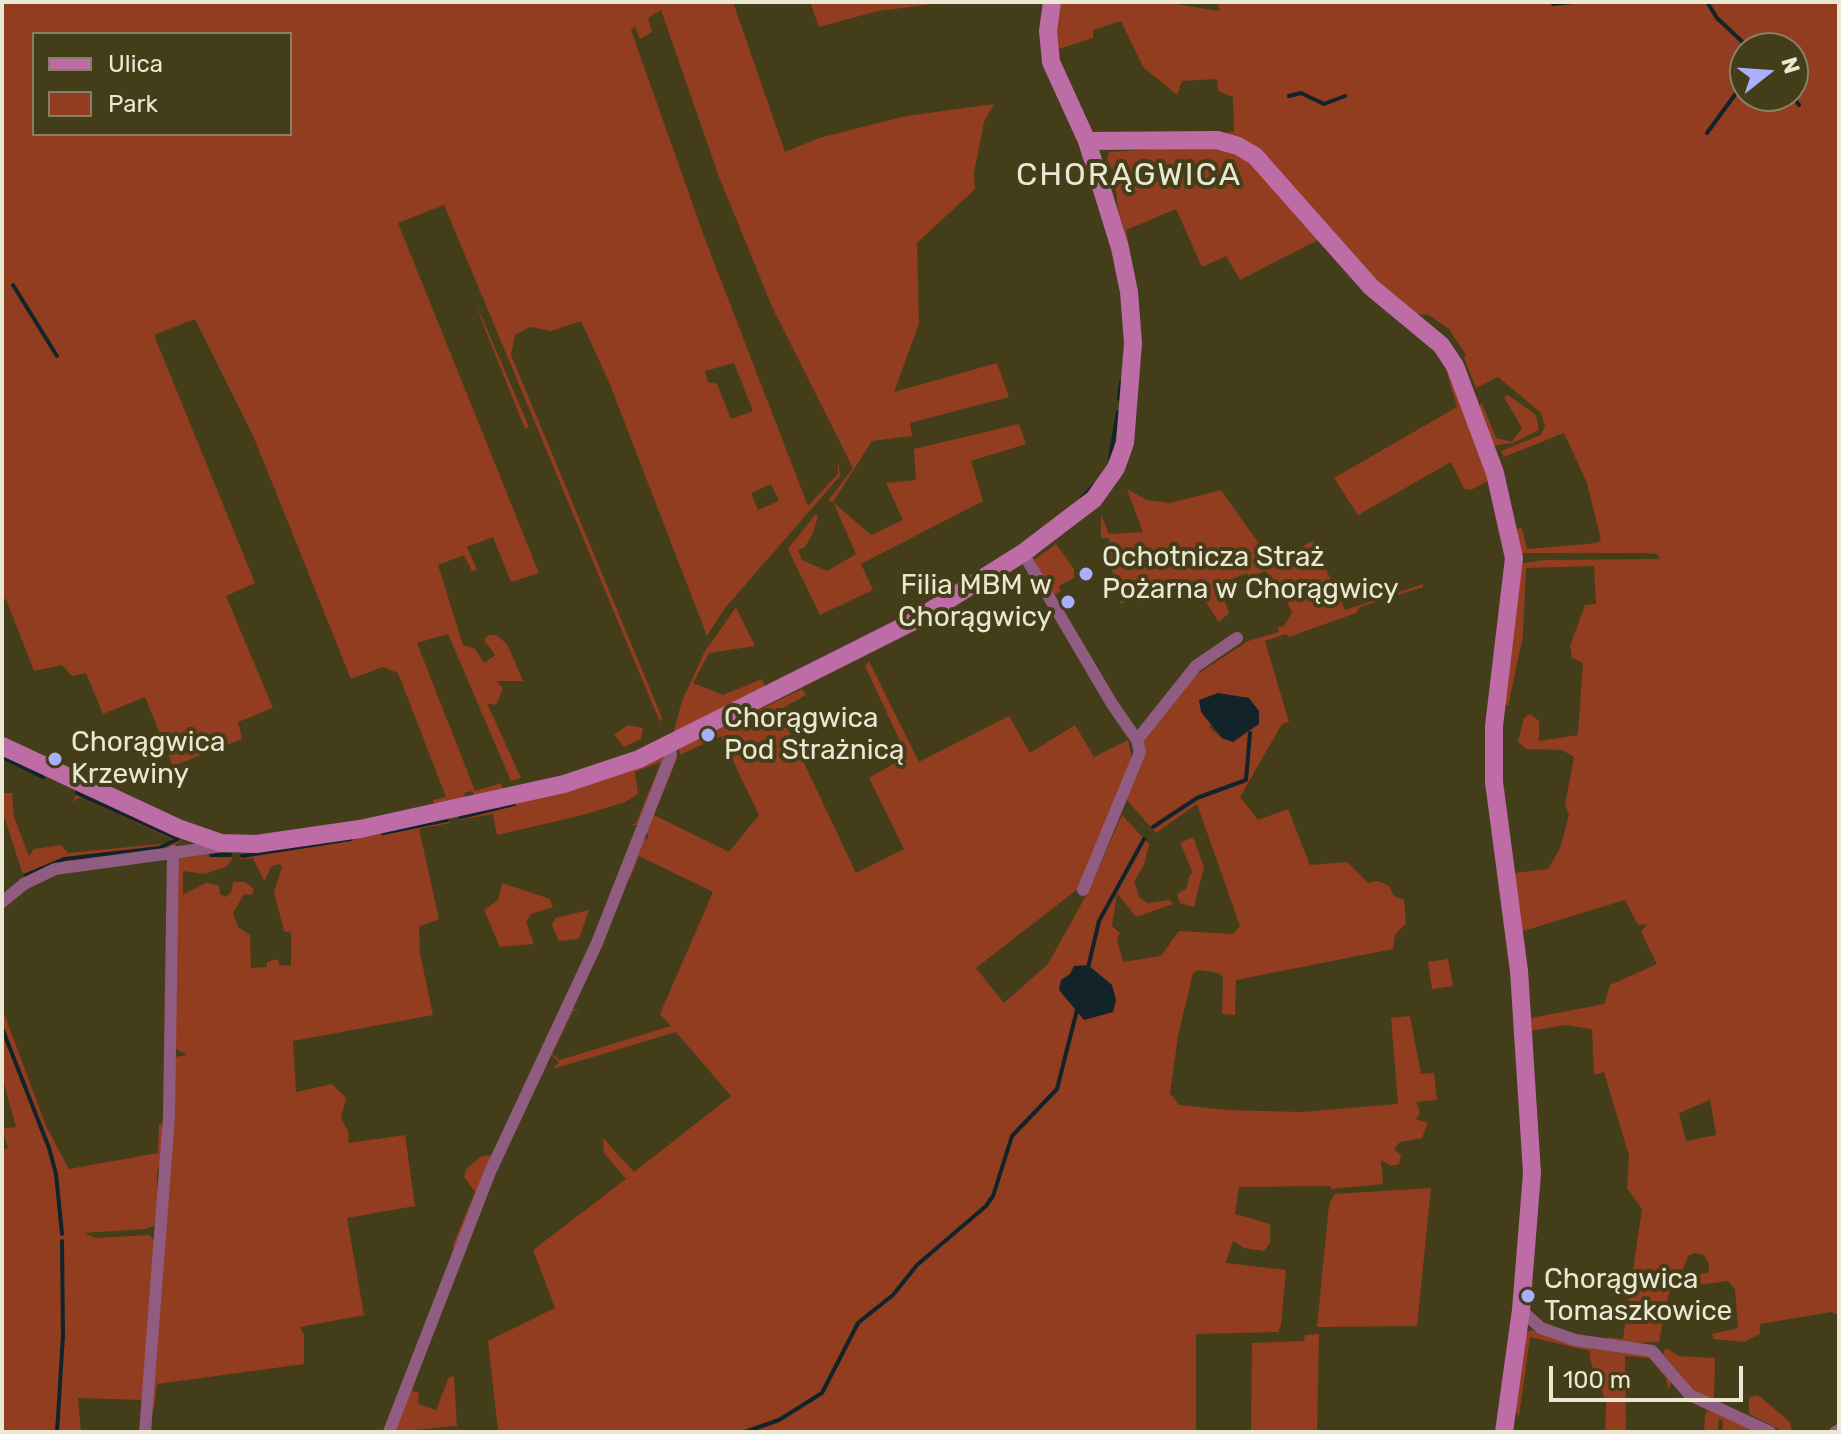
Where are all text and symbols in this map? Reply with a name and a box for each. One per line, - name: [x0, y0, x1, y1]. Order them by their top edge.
- legend: [32, 32, 292, 136]
- north arrow: [1729, 32, 1809, 112]
- text: Ulica: [108, 50, 163, 78]
- text: N: [1775, 54, 1806, 77]
- text: Park: [108, 90, 158, 118]
- district label: CHORĄGWICA: [1016, 157, 1242, 195]
- place label: Ochotnicza Straż Pożarna w Chorągwicy: [1102, 541, 1399, 607]
- marker: Ochotnicza Straż Pożarna w Chorągwicy: [1077, 565, 1095, 583]
- place label: Filia MBM w Chorągwicy: [898, 569, 1052, 635]
- marker: Filia MBM w Chorągwicy: [1059, 593, 1077, 611]
- place label: Chorągwica Pod Strażnicą: [724, 702, 905, 768]
- place label: Chorągwica Krzewiny: [71, 726, 225, 792]
- marker: Chorągwica Pod Strażnicą: [699, 726, 717, 744]
- marker: Chorągwica Krzewiny: [46, 750, 64, 768]
- place label: Chorągwica Tomaszkowice: [1544, 1263, 1732, 1329]
- marker: Chorągwica Tomaszkowice: [1519, 1287, 1537, 1305]
- scale bar: [1553, 1350, 1747, 1400]
- text: 100 m: [1563, 1366, 1631, 1394]

